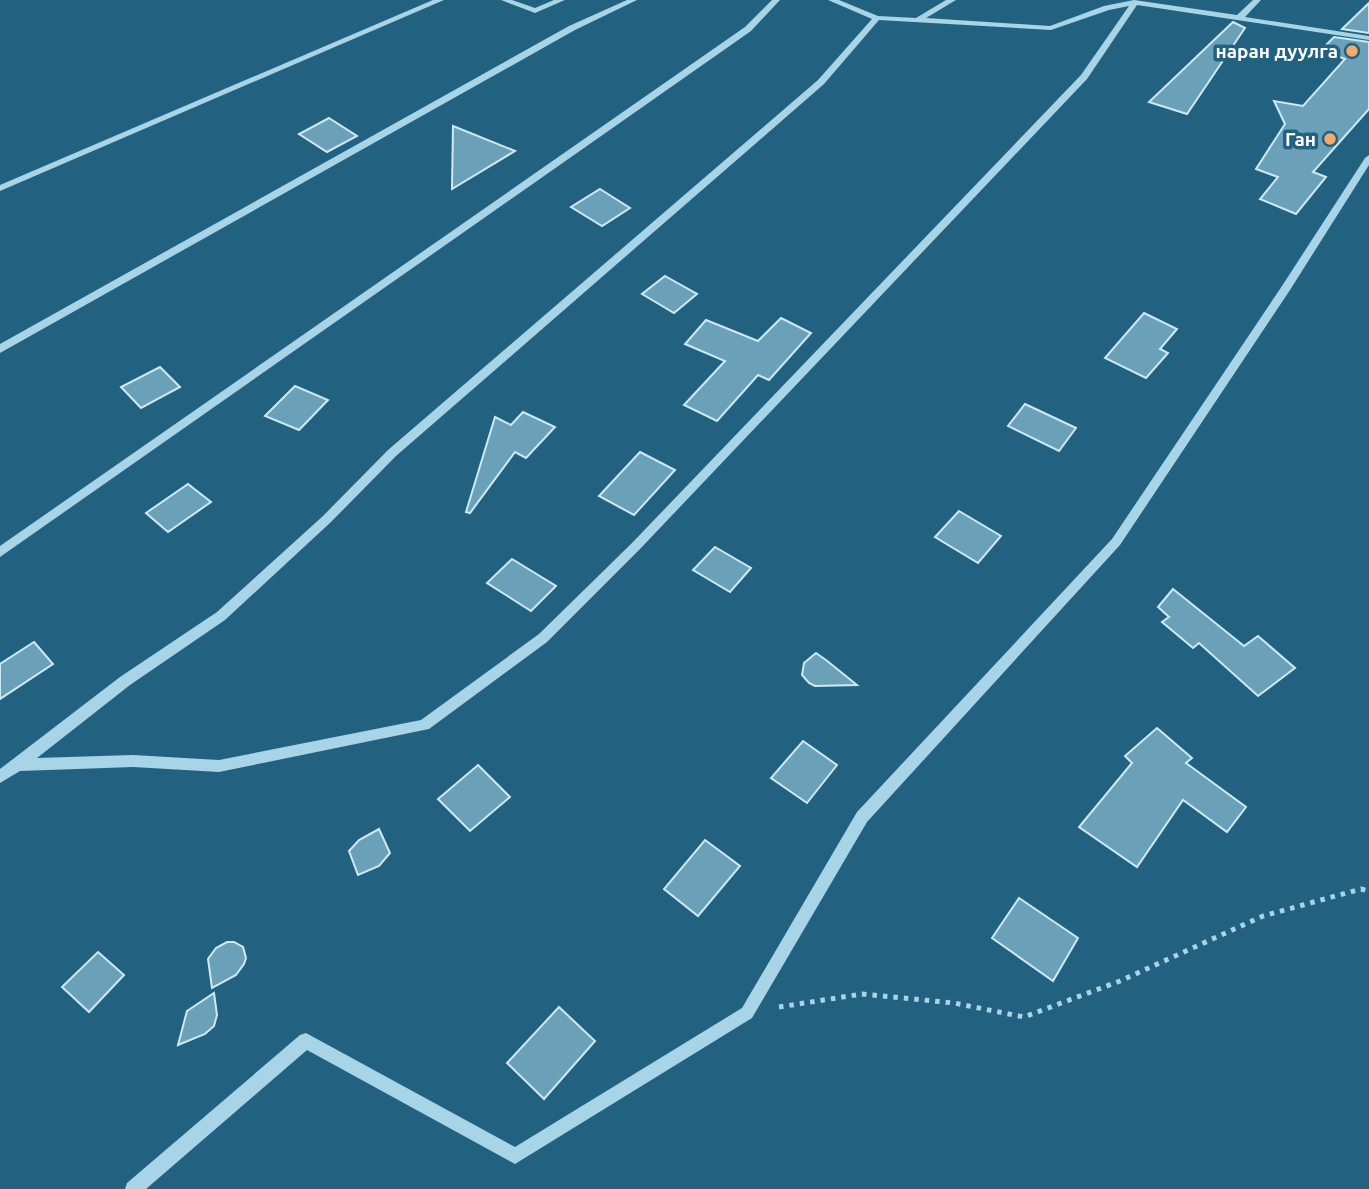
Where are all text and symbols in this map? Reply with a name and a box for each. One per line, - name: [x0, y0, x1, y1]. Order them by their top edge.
- place label: наран дуулга: [1215, 40, 1338, 62]
- marker: наран дуулга: [1344, 43, 1360, 59]
- place label: Ган: [1285, 128, 1316, 150]
- marker: Ган: [1322, 131, 1338, 147]

